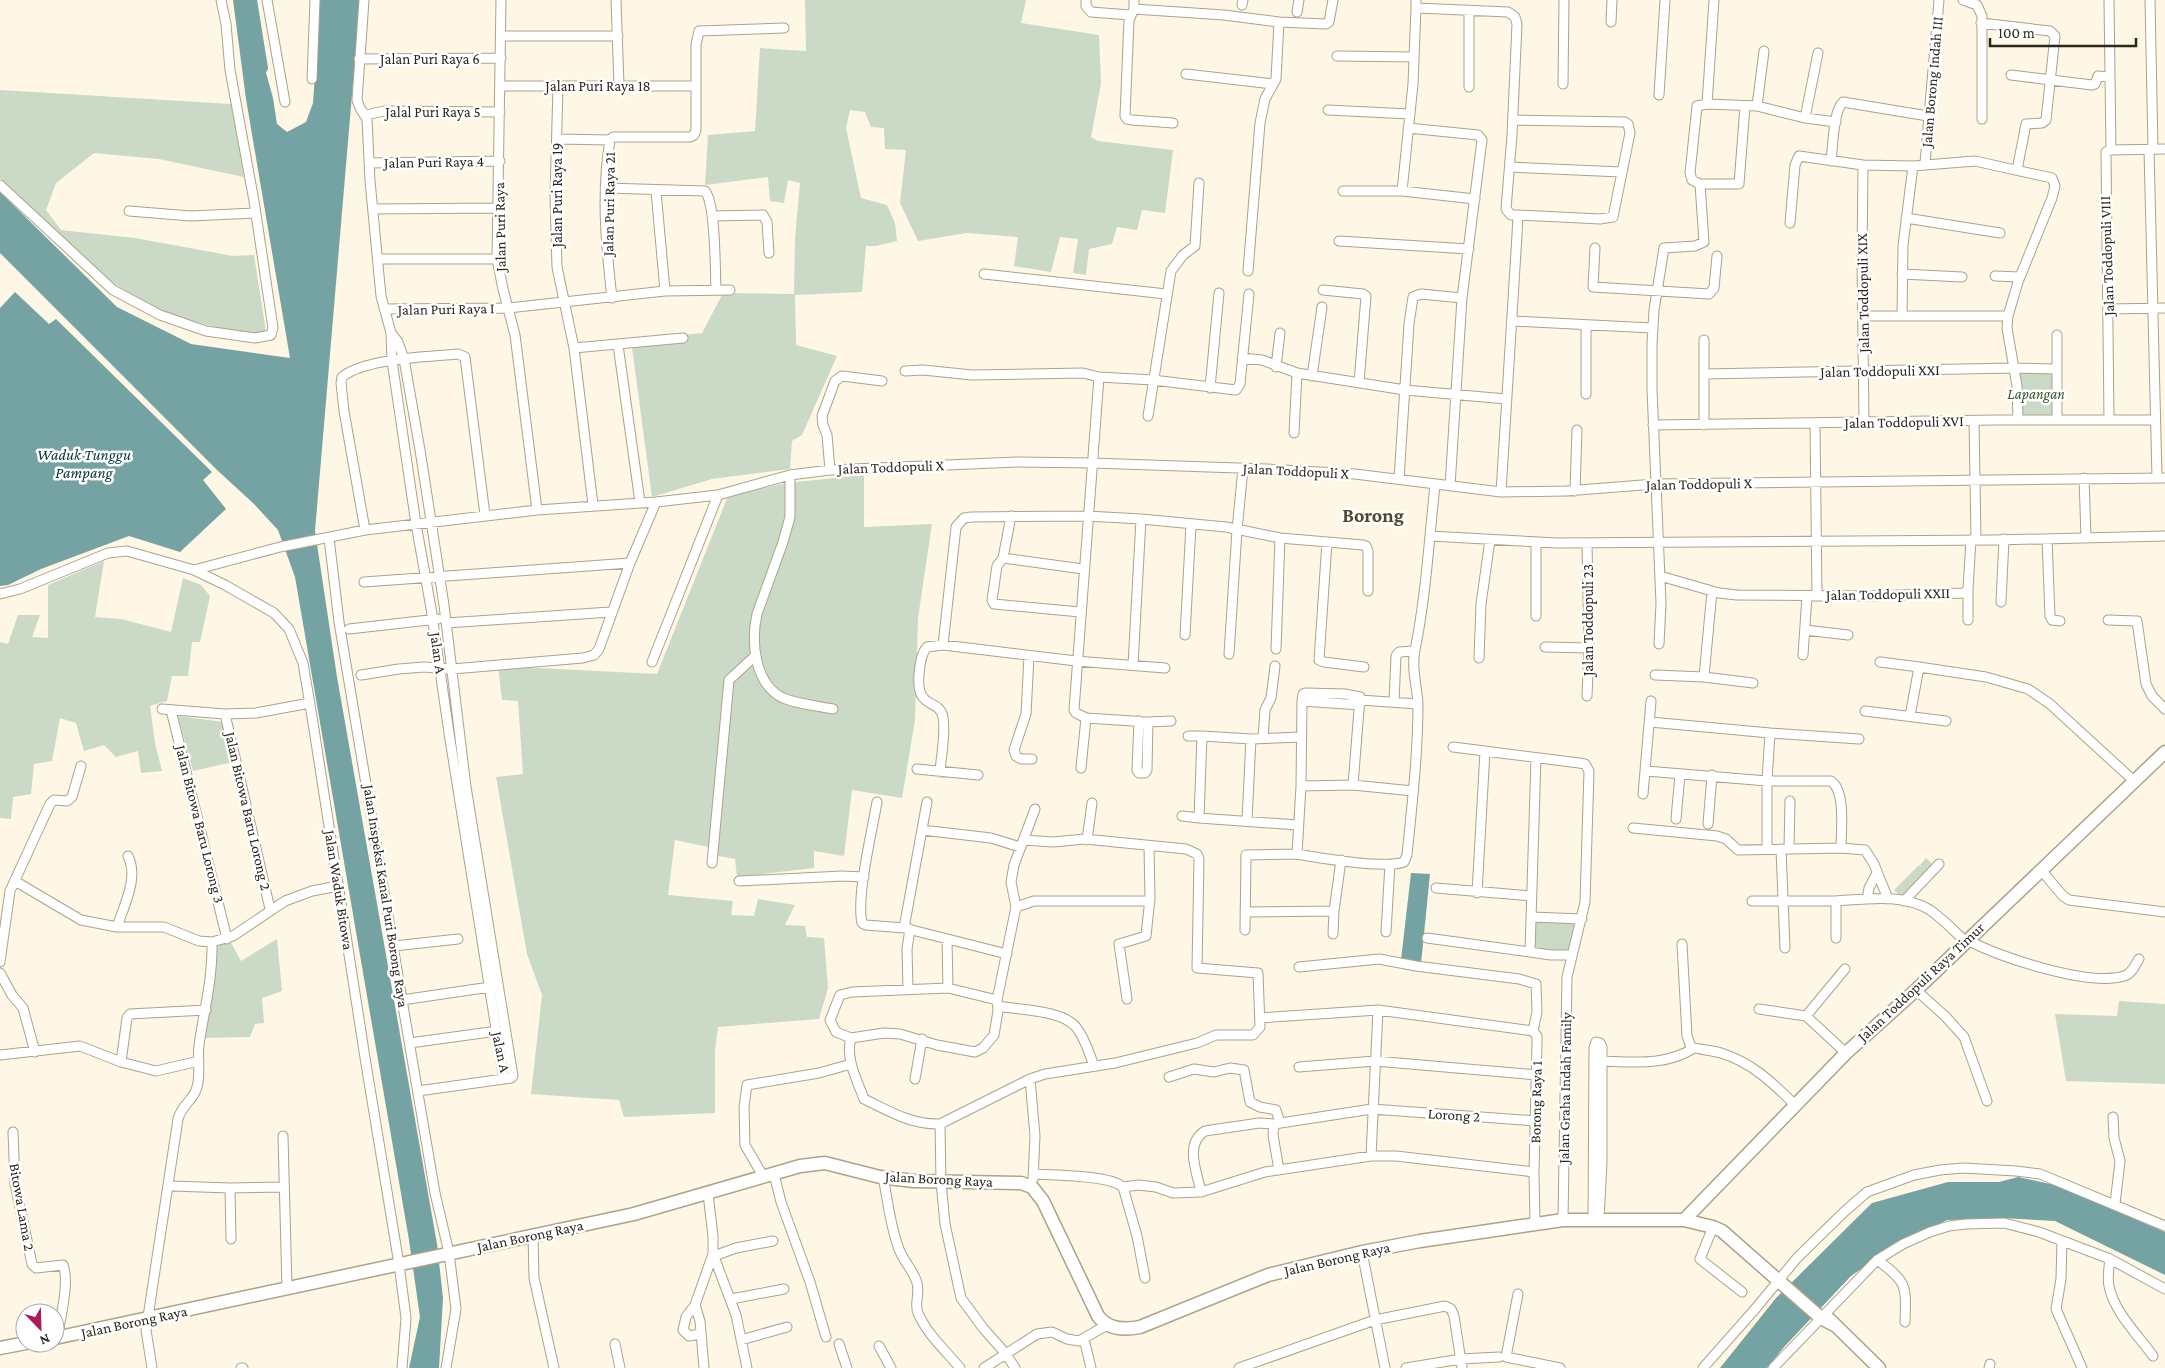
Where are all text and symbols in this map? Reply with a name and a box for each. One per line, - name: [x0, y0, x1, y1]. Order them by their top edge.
- scale bar: [1990, 15, 2136, 47]
- street label: Jalan Borong Indah III: [1918, 16, 1947, 150]
- text: 100 m: [1998, 25, 2035, 41]
- street label: Jalan Puri Raya 6: [378, 51, 480, 68]
- street label: Jalan Puri Raya 18: [543, 78, 651, 95]
- street label: Jalal Puri Raya 5: [383, 104, 481, 121]
- street label: Jalan Puri Raya 19: [549, 143, 566, 249]
- street label: Jalan Puri Raya 21: [600, 152, 619, 258]
- street label: Jalan Puri Raya 4: [382, 153, 484, 172]
- street label: Jalan Puri Raya: [491, 182, 510, 274]
- street label: Jalan Toddopuli VIII: [2097, 196, 2118, 318]
- street label: Jalan Toddopuli XIX: [1854, 233, 1873, 355]
- street label: Jalan Puri Raya I: [395, 300, 495, 319]
- street label: Jalan Toddopuli XXI: [1818, 362, 1940, 381]
- park label: Lapangan: [2007, 386, 2065, 403]
- street label: Jalan Toddopuli XVI: [1842, 413, 1964, 432]
- water label: Waduk Tunggu Pampang: [37, 446, 131, 482]
- street label: Jalan Toddopuli X: [836, 457, 945, 478]
- street label: Jalan Toddopuli X: [1240, 460, 1350, 483]
- street label: Jalan Toddopuli X: [1644, 475, 1753, 494]
- district label: Borong: [1342, 504, 1404, 526]
- street label: Jalan Toddopuli 23: [1580, 564, 1597, 678]
- street label: Jalan Toddopuli XXII: [1824, 585, 1950, 604]
- street label: Jalan A: [426, 629, 449, 675]
- street label: Jalan Bitowa Baru Lorong 2: [221, 728, 274, 892]
- street label: Jalan Bitowa Baru Lorong 3: [171, 741, 227, 905]
- street label: Jalan Inspeksi Kanal Puri Borong Raya: [359, 781, 412, 1009]
- street label: Jalan Waduk Bitowa: [320, 827, 356, 951]
- street label: Jalan Toddopuli Raya Timur: [1853, 919, 1989, 1047]
- street label: Jalan Graha Indah Family: [1556, 1012, 1575, 1166]
- street label: Jalan A: [487, 1028, 513, 1075]
- street label: Borong Raya 1: [1527, 1060, 1546, 1144]
- street label: Lorong 2: [1427, 1105, 1481, 1126]
- street label: Bitowa Lama 2: [6, 1162, 38, 1252]
- street label: Jalan Borong Raya: [883, 1168, 993, 1191]
- street label: Jalan Borong Raya: [473, 1217, 585, 1256]
- street label: Jalan Borong Raya: [1281, 1239, 1392, 1280]
- north arrow: [15, 1303, 65, 1353]
- street label: Jalan Borong Raya: [77, 1303, 189, 1342]
- text: N: [37, 1331, 53, 1349]

